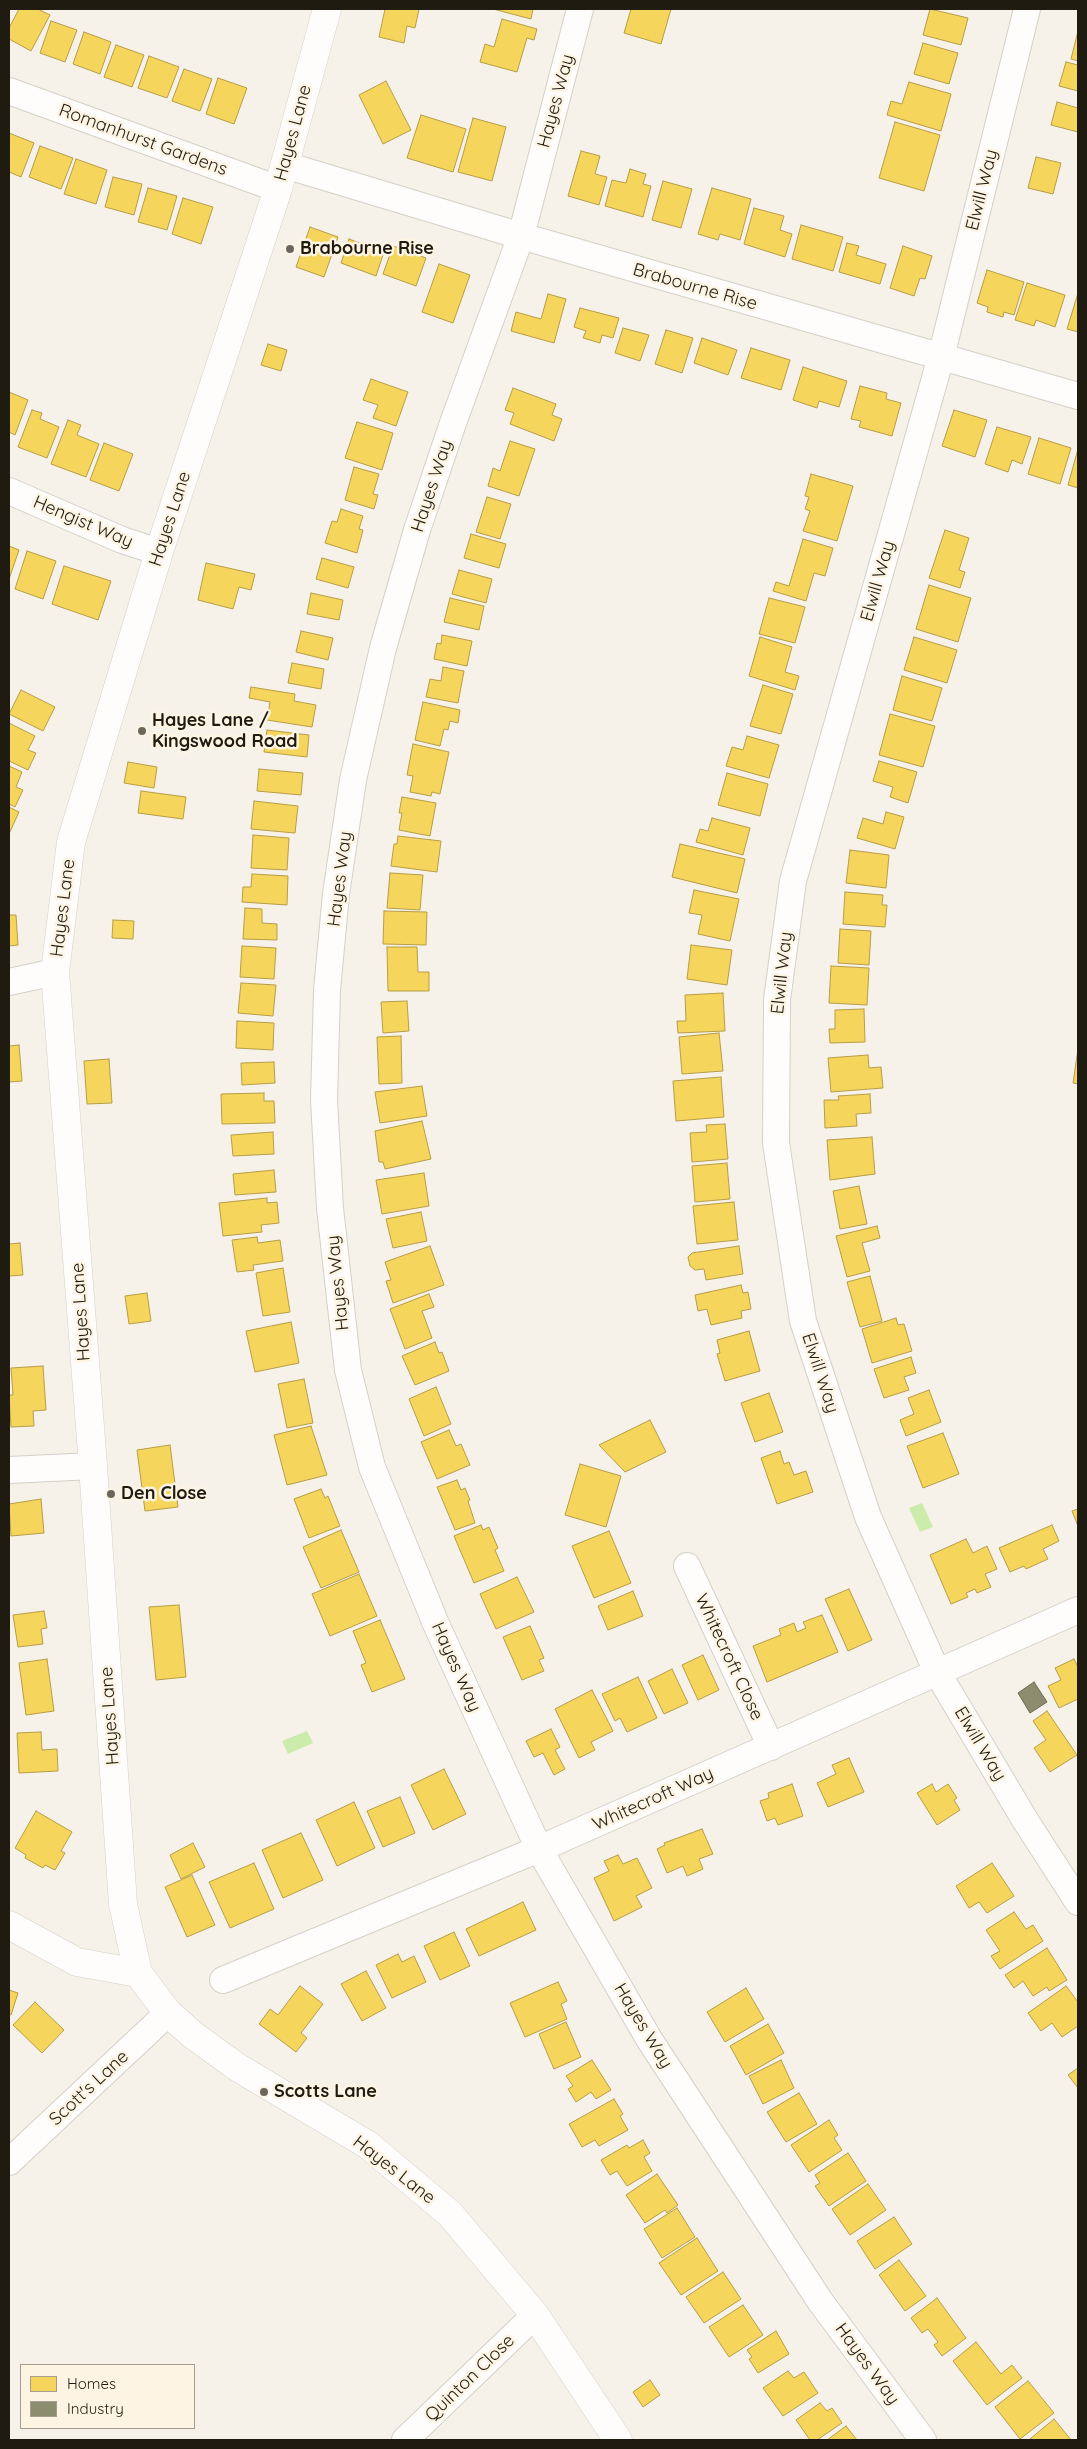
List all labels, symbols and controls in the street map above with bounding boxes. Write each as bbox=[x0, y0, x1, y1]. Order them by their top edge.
street label: Hayes Way bbox=[533, 52, 579, 150]
street label: Hayes Lane bbox=[270, 83, 316, 183]
street label: Romanhurst Gardens bbox=[56, 99, 230, 181]
street label: Elwill Way bbox=[961, 147, 1003, 233]
place label: Brabourne Rise bbox=[300, 238, 434, 260]
marker: Brabourne Rise bbox=[284, 243, 296, 255]
street label: Brabourne Rise bbox=[630, 259, 760, 315]
street label: Hayes Way bbox=[407, 437, 457, 535]
street label: Hayes Lane bbox=[144, 469, 196, 569]
street label: Hengist Way bbox=[30, 491, 136, 553]
street label: Elwill Way bbox=[856, 538, 900, 624]
place label: Hayes Lane / Kingswood Road bbox=[152, 710, 297, 752]
marker: Hayes Lane / Kingswood Road bbox=[136, 725, 148, 737]
street label: Hayes Way bbox=[323, 830, 357, 928]
street label: Hayes Lane bbox=[46, 858, 80, 958]
street label: Elwill Way bbox=[767, 931, 797, 1015]
street label: Hayes Way bbox=[322, 1234, 354, 1332]
street label: Hayes Lane bbox=[67, 1262, 95, 1362]
street label: Elwill Way bbox=[797, 1330, 843, 1416]
place label: Den Close bbox=[121, 1483, 207, 1505]
marker: Den Close bbox=[105, 1488, 117, 1500]
street label: Whitecroft Close bbox=[690, 1590, 768, 1724]
street label: Hayes Way bbox=[427, 1619, 485, 1715]
street label: Hayes Lane bbox=[96, 1666, 124, 1766]
street label: Elwill Way bbox=[949, 1703, 1011, 1785]
street label: Whitecroft Way bbox=[589, 1763, 717, 1835]
street label: Hayes Way bbox=[609, 1979, 677, 2073]
street label: Scott's Lane bbox=[45, 2046, 133, 2130]
place label: Scotts Lane bbox=[274, 2081, 377, 2103]
marker: Scotts Lane bbox=[258, 2086, 270, 2098]
street label: Hayes Lane bbox=[349, 2131, 439, 2209]
street label: Hayes Way bbox=[830, 2319, 904, 2409]
street label: Quinton Close bbox=[421, 2330, 519, 2426]
legend bbox=[20, 2364, 195, 2429]
text: Homes bbox=[67, 2374, 116, 2393]
text: Industry bbox=[67, 2399, 124, 2418]

